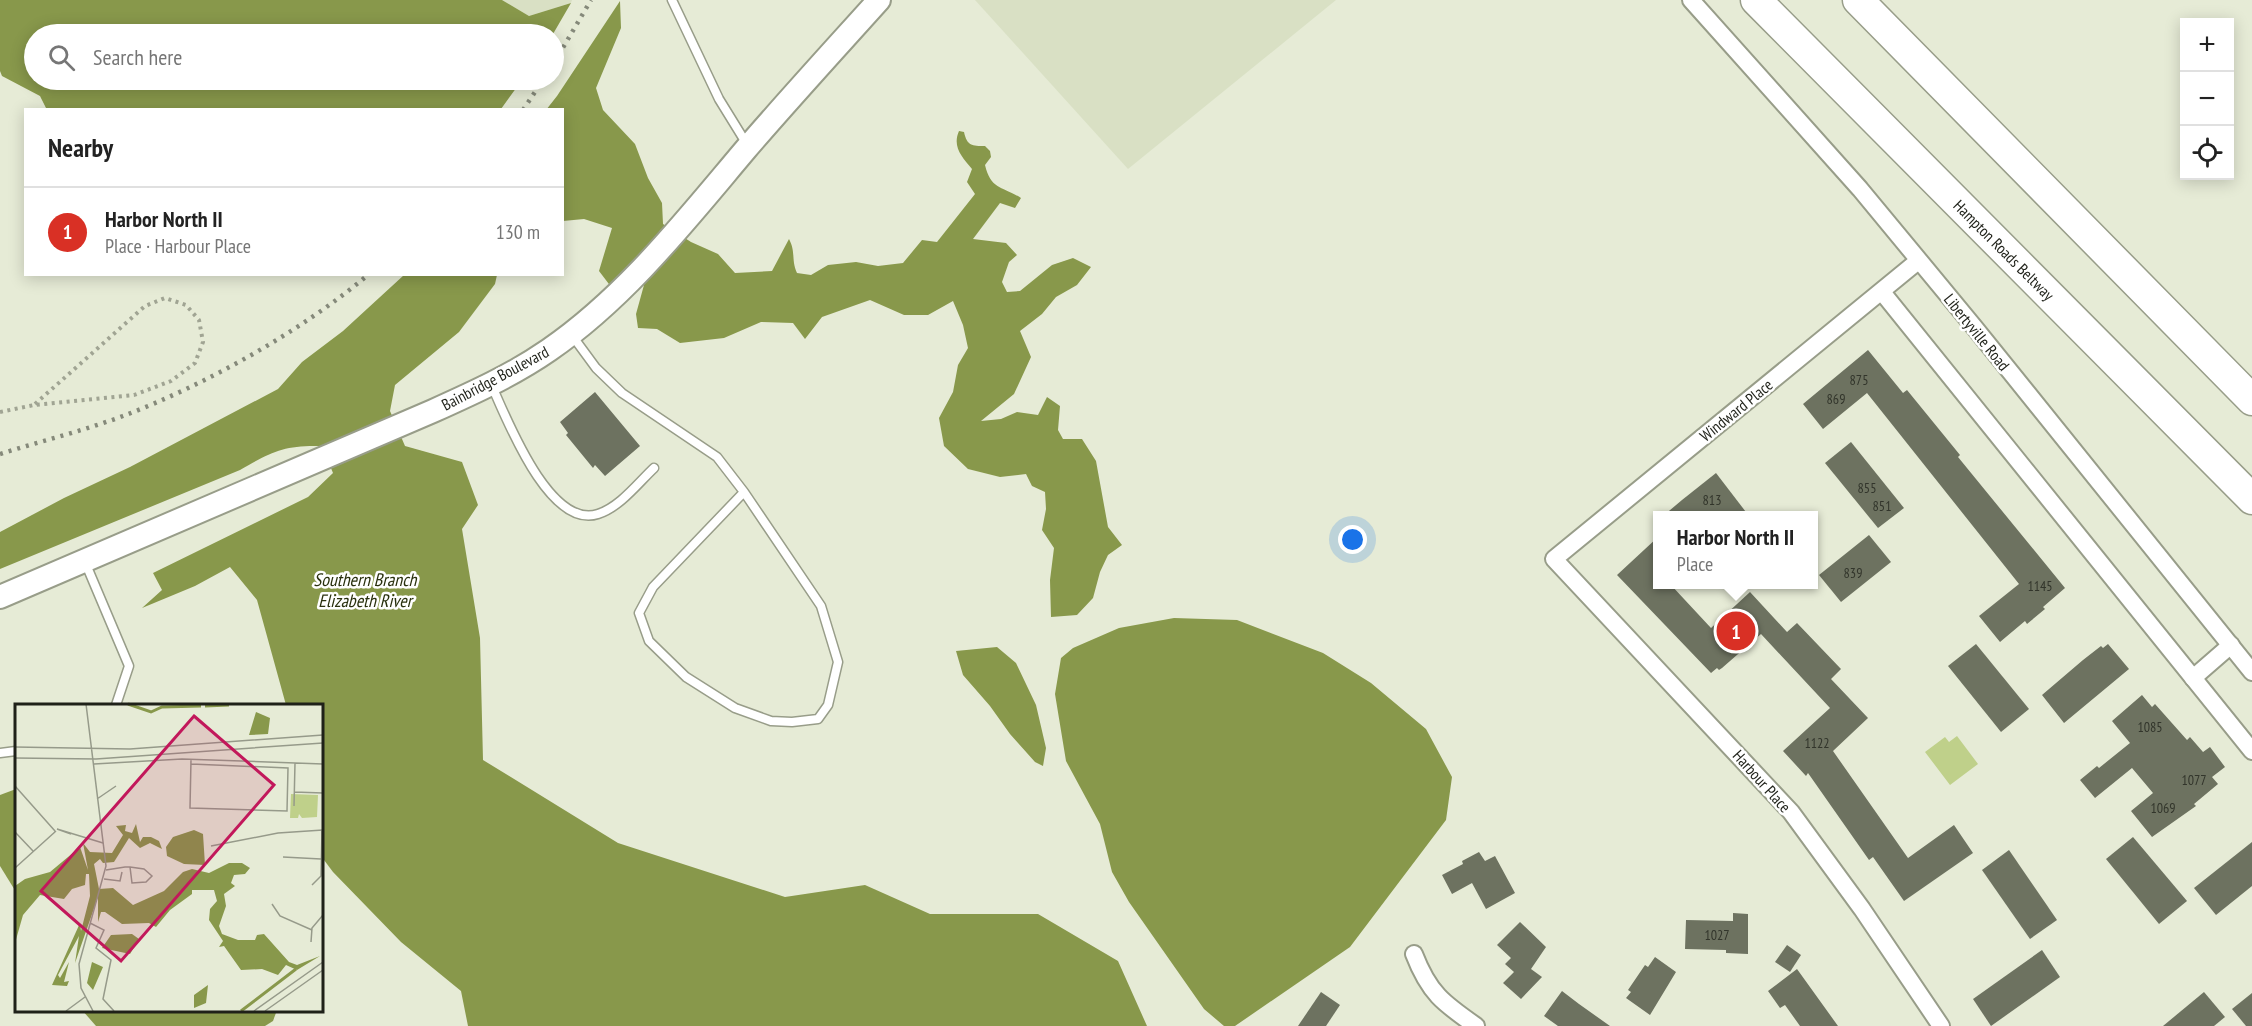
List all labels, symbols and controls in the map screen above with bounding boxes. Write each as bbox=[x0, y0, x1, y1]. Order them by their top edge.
map controls bbox=[2180, 18, 2234, 180]
button: + bbox=[2180, 18, 2234, 72]
search box bbox=[24, 24, 564, 90]
icon: search bbox=[45, 41, 78, 74]
text: Search here bbox=[93, 43, 182, 71]
button: − bbox=[2180, 72, 2234, 126]
button: locate bbox=[2180, 126, 2234, 180]
text: Nearby bbox=[48, 131, 113, 164]
street label: Hampton Roads Beltway bbox=[1949, 195, 2059, 305]
text: Harbor North II bbox=[105, 205, 223, 233]
text: 1 bbox=[63, 219, 72, 245]
text: 130 m bbox=[496, 219, 540, 245]
text: Place · Harbour Place bbox=[105, 233, 251, 259]
street label: Libertyville Road bbox=[1940, 289, 2014, 375]
street label: Bainbridge Boulevard bbox=[438, 341, 552, 415]
house number: 875 bbox=[1850, 371, 1868, 389]
street label: Windward Place bbox=[1695, 375, 1777, 445]
house number: 869 bbox=[1827, 390, 1845, 408]
house number: 855 bbox=[1858, 479, 1876, 497]
house number: 813 bbox=[1703, 491, 1721, 509]
house number: 851 bbox=[1873, 497, 1891, 515]
popup bbox=[1653, 511, 1818, 589]
text: Harbor North II bbox=[1677, 523, 1794, 551]
your location bbox=[1338, 525, 1367, 554]
text: Place bbox=[1677, 551, 1713, 577]
house number: 839 bbox=[1844, 564, 1862, 582]
water label: Southern Branch Elizabeth River bbox=[313, 568, 418, 612]
house number: 1145 bbox=[2027, 577, 2053, 595]
pin: 1 bbox=[1716, 608, 1756, 654]
inset map bbox=[15, 704, 322, 1011]
house number: 1085 bbox=[2137, 718, 2163, 736]
house number: 1122 bbox=[1804, 734, 1830, 752]
street label: Harbour Place bbox=[1729, 746, 1795, 816]
house number: 1077 bbox=[2181, 771, 2207, 789]
house number: 1069 bbox=[2150, 799, 2176, 817]
house number: 1027 bbox=[1704, 926, 1730, 944]

